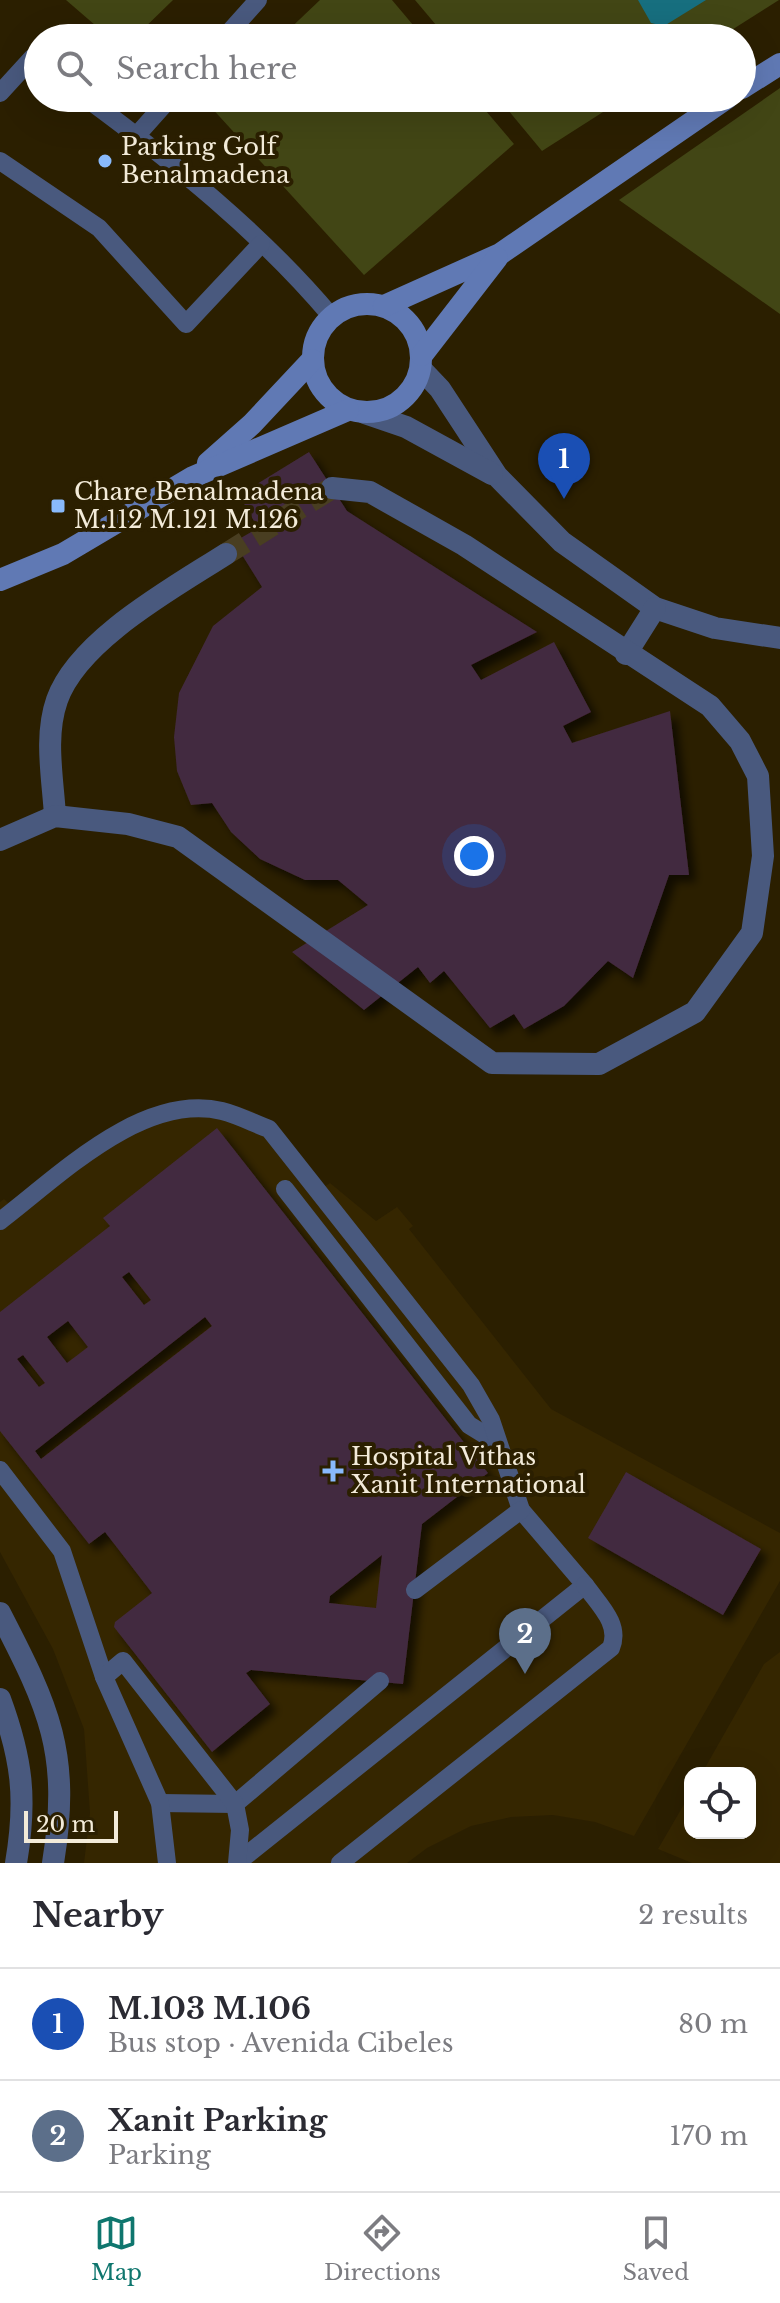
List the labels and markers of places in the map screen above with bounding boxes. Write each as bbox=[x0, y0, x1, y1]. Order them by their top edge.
place label: Parking Golf Benalmadena bbox=[121, 132, 290, 189]
marker: Parking Golf Benalmadena bbox=[96, 152, 114, 170]
pin: 1 bbox=[538, 433, 590, 499]
place label: Chare Benalmadena M.112 M.121 M.126 bbox=[74, 477, 324, 534]
marker: Chare Benalmadena M.112 M.121 M.126 bbox=[49, 497, 67, 515]
place label: Hospital Vithas Xanit International bbox=[351, 1442, 586, 1499]
marker: Hospital Vithas Xanit International bbox=[322, 1460, 344, 1482]
pin: 2 bbox=[499, 1608, 551, 1674]

